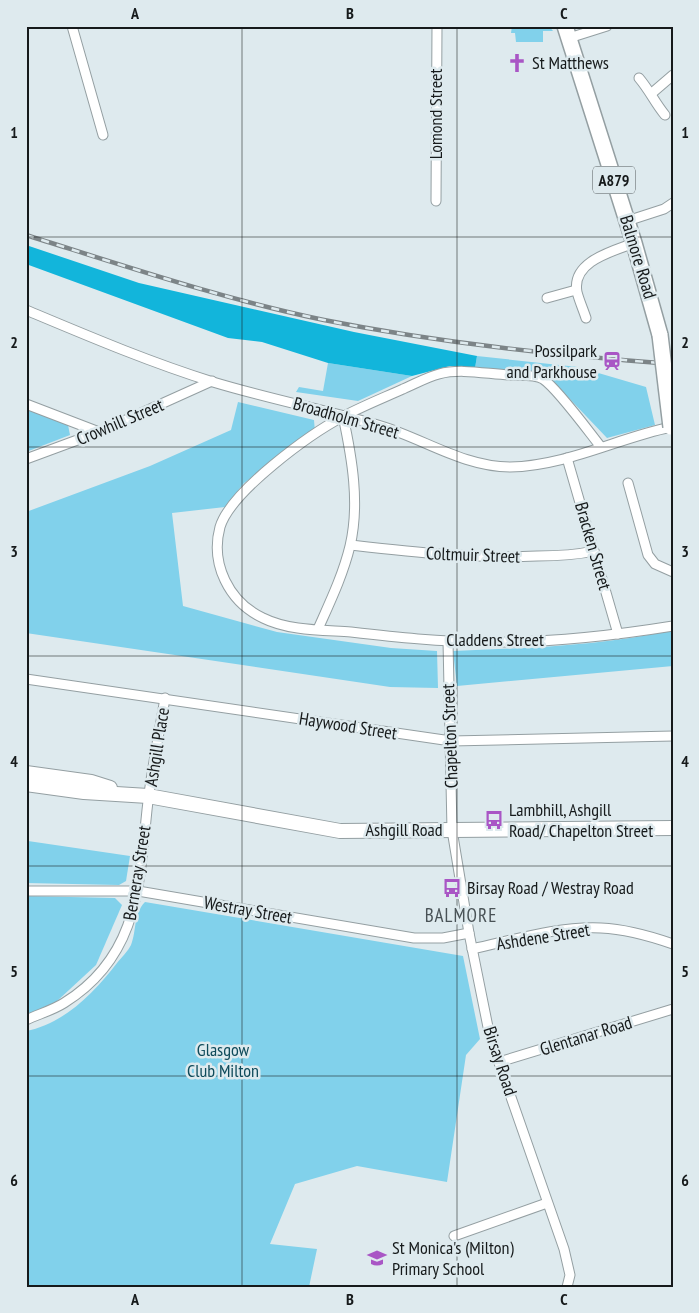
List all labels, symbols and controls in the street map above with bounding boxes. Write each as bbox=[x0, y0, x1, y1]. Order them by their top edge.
text: A bbox=[130, 3, 140, 23]
text: B bbox=[346, 3, 354, 23]
text: C bbox=[560, 3, 568, 23]
place label: St Matthews bbox=[532, 51, 609, 74]
church icon: St Matthews bbox=[506, 52, 528, 74]
street label: Lomond Street bbox=[424, 69, 447, 159]
text: 1 bbox=[10, 122, 18, 142]
text: 1 bbox=[681, 122, 689, 142]
road number: A879 bbox=[593, 166, 635, 194]
street label: Balmore Road bbox=[615, 212, 662, 301]
text: 2 bbox=[10, 332, 18, 352]
text: 2 bbox=[681, 332, 689, 352]
place label: Possilpark and Parkhouse bbox=[507, 339, 597, 383]
station icon: Possilpark and Parkhouse bbox=[601, 350, 623, 372]
street label: Broadholm Street bbox=[291, 391, 402, 444]
street label: Crowhill Street bbox=[73, 393, 167, 450]
street label: Bracken Street bbox=[570, 499, 617, 592]
text: 3 bbox=[10, 541, 18, 561]
street label: Coltmuir Street bbox=[426, 541, 520, 568]
text: 3 bbox=[681, 541, 689, 561]
street label: Claddens Street bbox=[446, 628, 544, 651]
street label: Chapelton Street bbox=[436, 683, 463, 789]
street label: Ashgill Place bbox=[139, 706, 174, 788]
street label: Haywood Street bbox=[298, 706, 399, 745]
text: 4 bbox=[10, 751, 18, 771]
text: 4 bbox=[681, 751, 689, 771]
place label: Lambhill, Ashgill Road/ Chapelton Street bbox=[509, 798, 653, 842]
bus stop icon: Lambhill, Ashgill Road/ Chapelton Street bbox=[483, 809, 505, 831]
street label: Ashgill Road bbox=[365, 818, 443, 841]
street label: Berneray Street bbox=[118, 824, 155, 922]
place label: Birsay Road / Westray Road bbox=[467, 876, 634, 899]
bus stop icon: Birsay Road / Westray Road bbox=[441, 877, 463, 899]
street label: Westray Street bbox=[202, 890, 294, 929]
district label: BALMORE bbox=[425, 903, 497, 927]
street label: Ashdene Street bbox=[495, 918, 591, 955]
text: 5 bbox=[10, 961, 18, 981]
text: 5 bbox=[681, 961, 689, 981]
street label: Glentanar Road bbox=[537, 1011, 635, 1060]
street label: Birsay Road bbox=[479, 1023, 522, 1098]
park label: Glasgow Club Milton bbox=[187, 1038, 259, 1082]
text: 6 bbox=[10, 1170, 18, 1190]
text: 6 bbox=[681, 1170, 689, 1190]
place label: St Monica's (Milton) Primary School bbox=[392, 1236, 514, 1280]
school or university icon: St Monica's (Milton) Primary School bbox=[366, 1247, 388, 1269]
text: A bbox=[130, 1289, 140, 1309]
text: B bbox=[346, 1289, 354, 1309]
text: C bbox=[560, 1289, 568, 1309]

